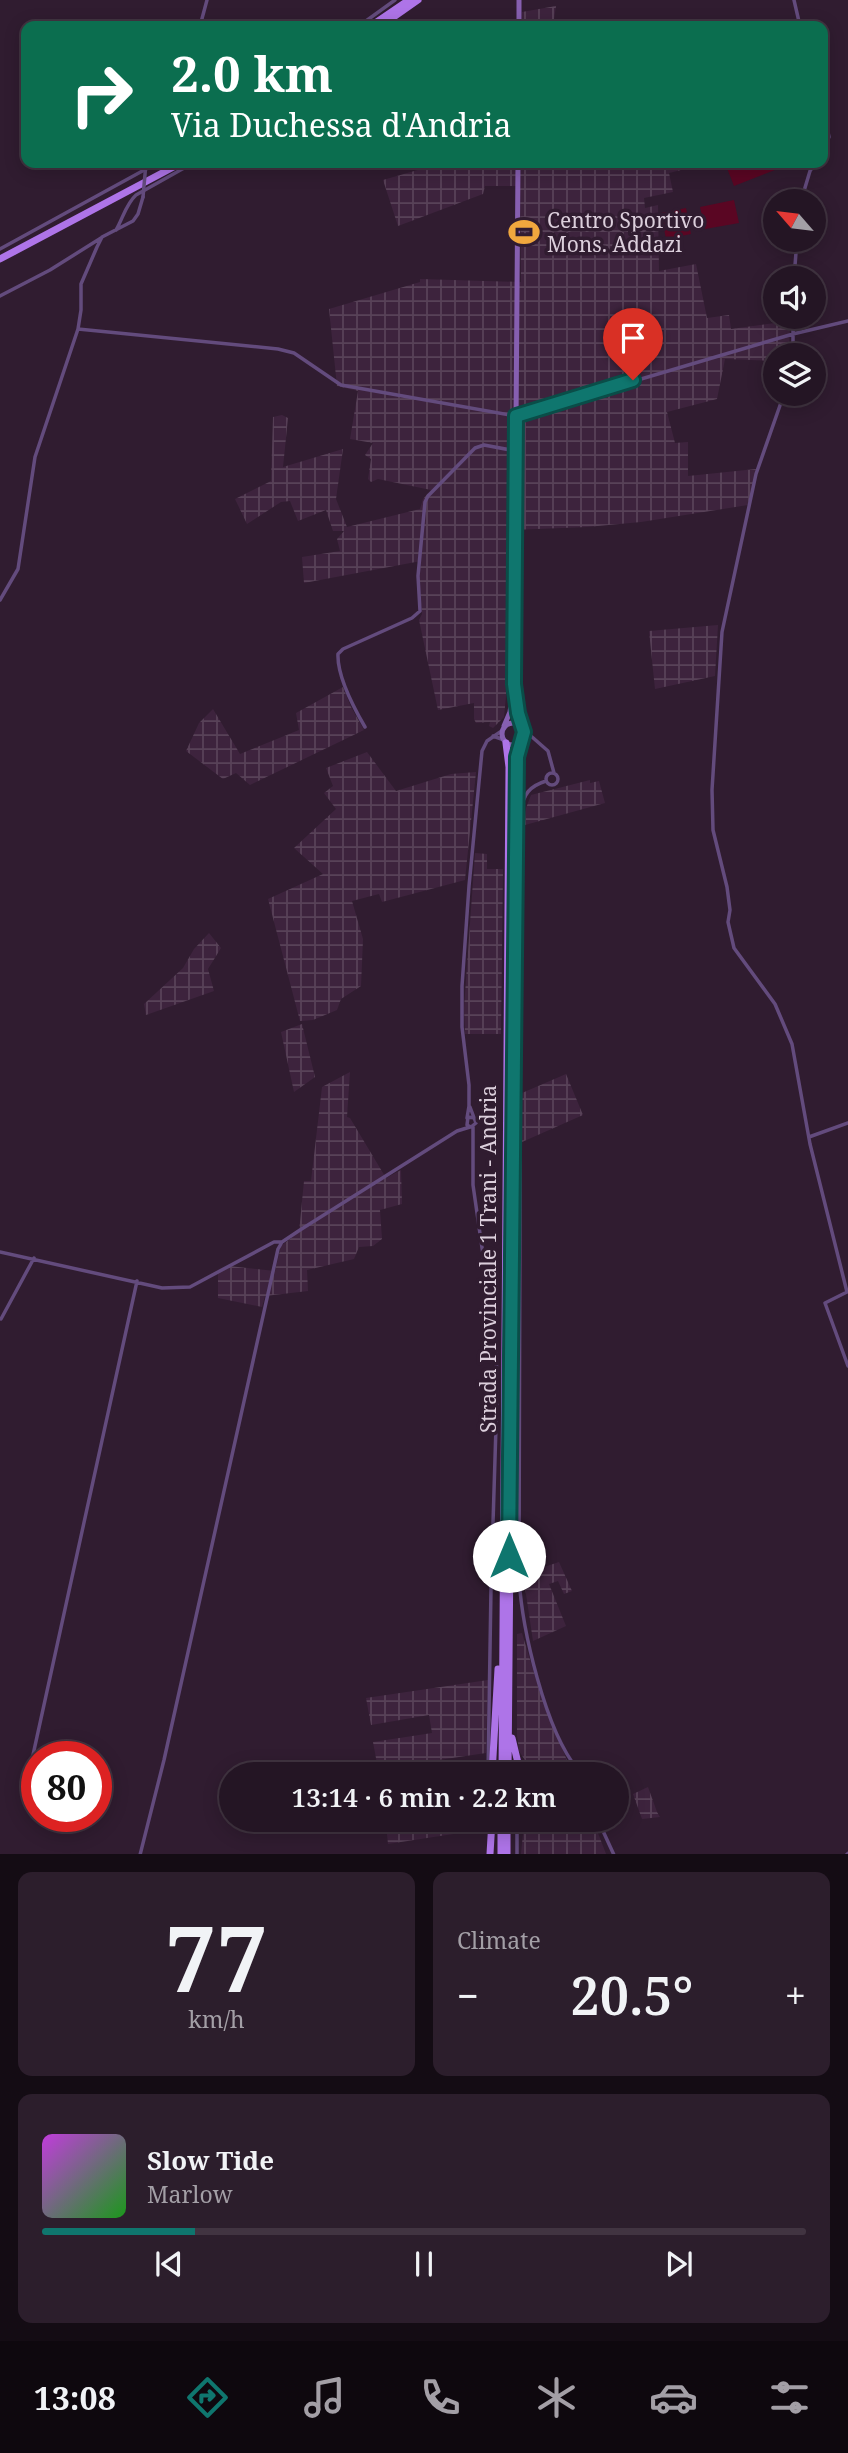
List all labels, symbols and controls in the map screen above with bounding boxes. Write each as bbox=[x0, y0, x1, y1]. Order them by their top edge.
text: 2.0 km bbox=[171, 40, 333, 106]
icon: right bbox=[56, 49, 147, 140]
text: Via Duchessa d'Andria bbox=[171, 103, 511, 146]
north arrow bbox=[763, 189, 826, 252]
map controls bbox=[763, 189, 826, 406]
place label: Centro Sportivo Mons. Addazi bbox=[547, 206, 704, 258]
sports icon: Centro Sportivo Mons. Addazi bbox=[507, 215, 541, 249]
button: sound bbox=[763, 266, 826, 329]
pin bbox=[603, 308, 663, 380]
icon: arrive bbox=[614, 319, 652, 357]
button: layers bbox=[763, 343, 826, 406]
street label: Strada Provinciale 1 Trani - Andria bbox=[474, 1085, 502, 1433]
position arrow bbox=[472, 1519, 546, 1593]
speed limit sign: 80 bbox=[21, 1741, 112, 1832]
text: 13:14 · 6 min · 2.2 km bbox=[292, 1779, 556, 1815]
text: 77 bbox=[165, 1895, 268, 2019]
text: Climate bbox=[457, 1924, 541, 1956]
text: 20.5° bbox=[570, 1959, 693, 2030]
text: − bbox=[457, 1969, 479, 2021]
text: + bbox=[785, 1969, 806, 2021]
text: km/h bbox=[188, 2003, 245, 2035]
text: Slow Tide bbox=[147, 2142, 274, 2178]
text: Marlow bbox=[147, 2178, 233, 2210]
icon: previous bbox=[150, 2245, 188, 2283]
icon: pause bbox=[405, 2245, 443, 2283]
icon: next bbox=[660, 2245, 698, 2283]
icon: directions bbox=[183, 2373, 232, 2422]
icon: music bbox=[300, 2373, 349, 2422]
icon: phone bbox=[416, 2373, 465, 2422]
icon: climate bbox=[532, 2373, 581, 2422]
icon: car bbox=[649, 2373, 698, 2422]
icon: filters bbox=[765, 2373, 814, 2422]
text: 13:08 bbox=[34, 2376, 116, 2419]

